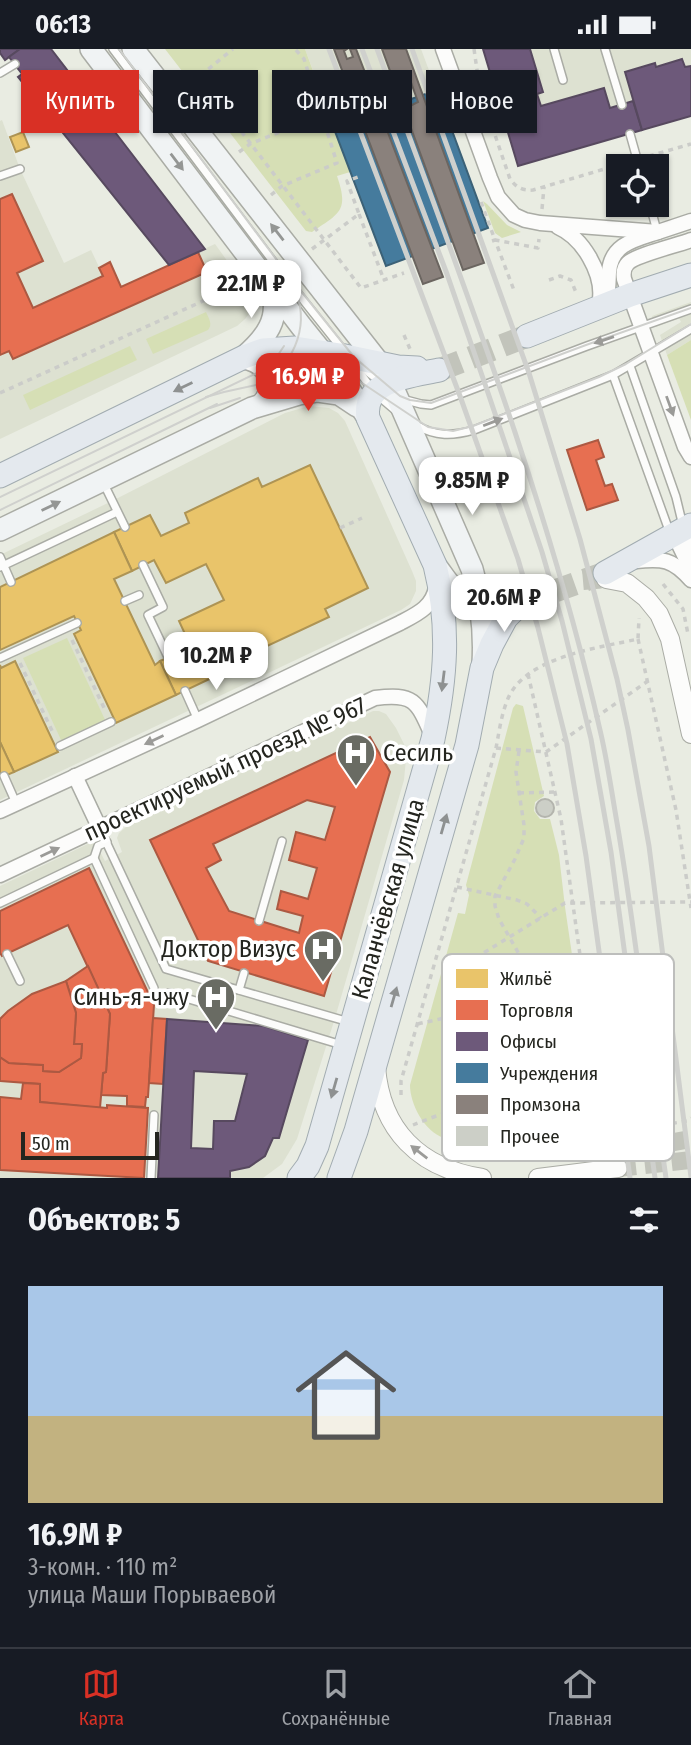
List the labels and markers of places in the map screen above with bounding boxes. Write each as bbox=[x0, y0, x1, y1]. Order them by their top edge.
pin: 22.1M ₽ bbox=[186, 261, 316, 320]
pin: 16.9M ₽ bbox=[243, 353, 373, 413]
pin: 9.85M ₽ bbox=[407, 457, 537, 517]
pin: 20.6M ₽ bbox=[439, 575, 569, 634]
pin: 10.2M ₽ bbox=[151, 633, 281, 692]
hospital icon: Сесиль bbox=[335, 732, 377, 787]
place label: Сесиль bbox=[383, 739, 453, 767]
hospital icon: Доктор Визус bbox=[302, 928, 344, 983]
place label: Доктор Визус bbox=[160, 935, 296, 963]
hospital icon: Синь-я-чжу bbox=[195, 976, 237, 1031]
place label: Синь-я-чжу bbox=[73, 983, 189, 1011]

